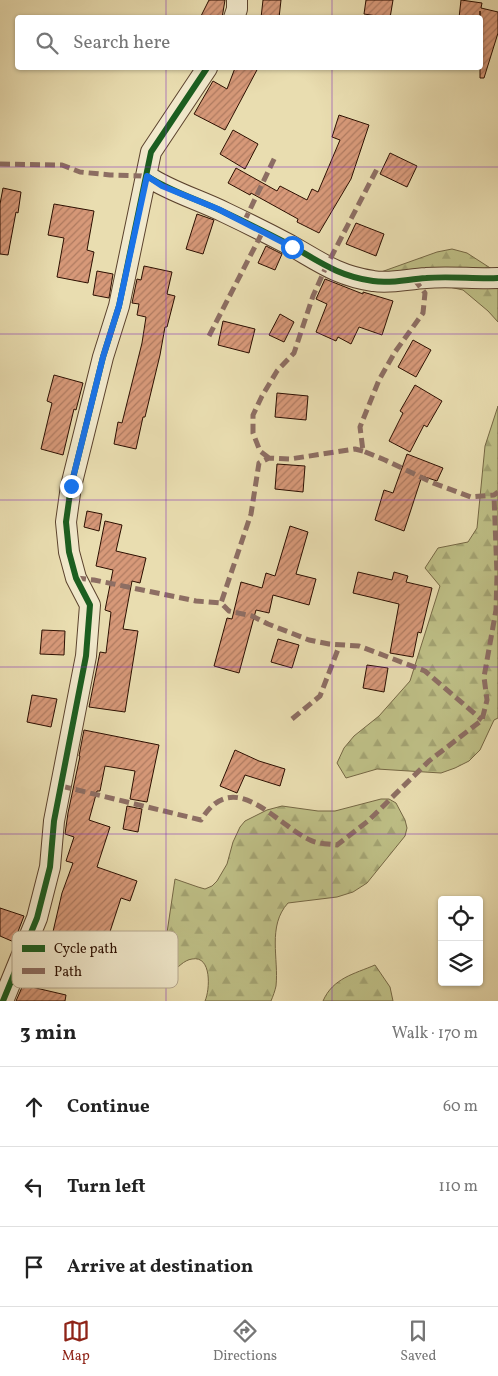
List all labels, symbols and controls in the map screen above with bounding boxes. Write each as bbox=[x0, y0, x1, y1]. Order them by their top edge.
search box bbox=[15, 15, 483, 70]
icon: search bbox=[33, 29, 61, 57]
text: Search here bbox=[73, 30, 170, 56]
route start bbox=[281, 236, 304, 259]
route end bbox=[60, 475, 83, 498]
map controls bbox=[438, 896, 483, 986]
button: locate bbox=[438, 896, 483, 941]
legend bbox=[12, 931, 178, 988]
text: Cycle path bbox=[54, 940, 118, 959]
button: layers bbox=[438, 941, 483, 986]
text: Path bbox=[54, 963, 82, 982]
text: 3 min bbox=[20, 1019, 76, 1048]
text: Walk · 170 m bbox=[392, 1023, 478, 1045]
icon: ahead bbox=[20, 1093, 48, 1121]
text: Continue bbox=[67, 1094, 150, 1120]
text: 60 m bbox=[443, 1096, 478, 1118]
icon: left bbox=[20, 1173, 48, 1201]
text: Turn left bbox=[67, 1174, 146, 1200]
text: 110 m bbox=[439, 1176, 478, 1198]
icon: arrive bbox=[20, 1253, 48, 1281]
text: Arrive at destination bbox=[67, 1254, 253, 1280]
tab: Map bbox=[62, 1317, 90, 1366]
tab: Directions bbox=[213, 1317, 277, 1366]
tab: Saved bbox=[400, 1317, 436, 1366]

